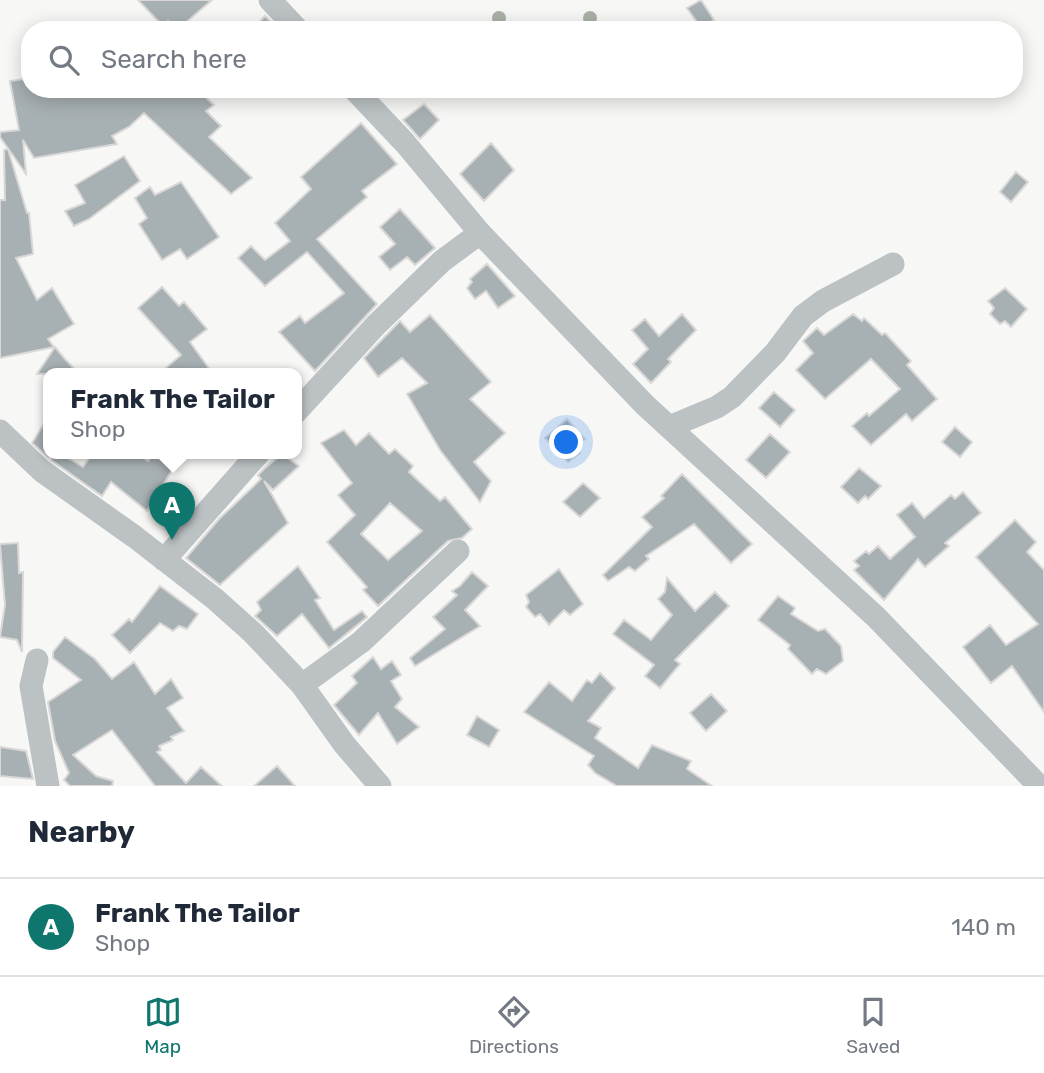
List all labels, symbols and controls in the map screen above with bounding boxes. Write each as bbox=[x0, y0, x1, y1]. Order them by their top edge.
search box bbox=[21, 21, 1023, 98]
icon: search bbox=[45, 41, 83, 79]
text: Search here bbox=[101, 44, 247, 75]
popup bbox=[43, 368, 302, 459]
text: Frank The Tailor bbox=[70, 384, 275, 415]
text: Shop bbox=[70, 415, 125, 443]
your location bbox=[549, 425, 583, 459]
pin: A bbox=[149, 482, 195, 540]
text: Nearby bbox=[28, 814, 135, 850]
text: Frank The Tailor bbox=[95, 898, 300, 929]
text: A bbox=[43, 913, 59, 941]
text: 140 m bbox=[951, 913, 1016, 941]
text: Shop bbox=[95, 929, 150, 957]
tab: Map bbox=[144, 993, 182, 1058]
tab: Directions bbox=[469, 993, 559, 1058]
tab: Saved bbox=[846, 993, 900, 1058]

